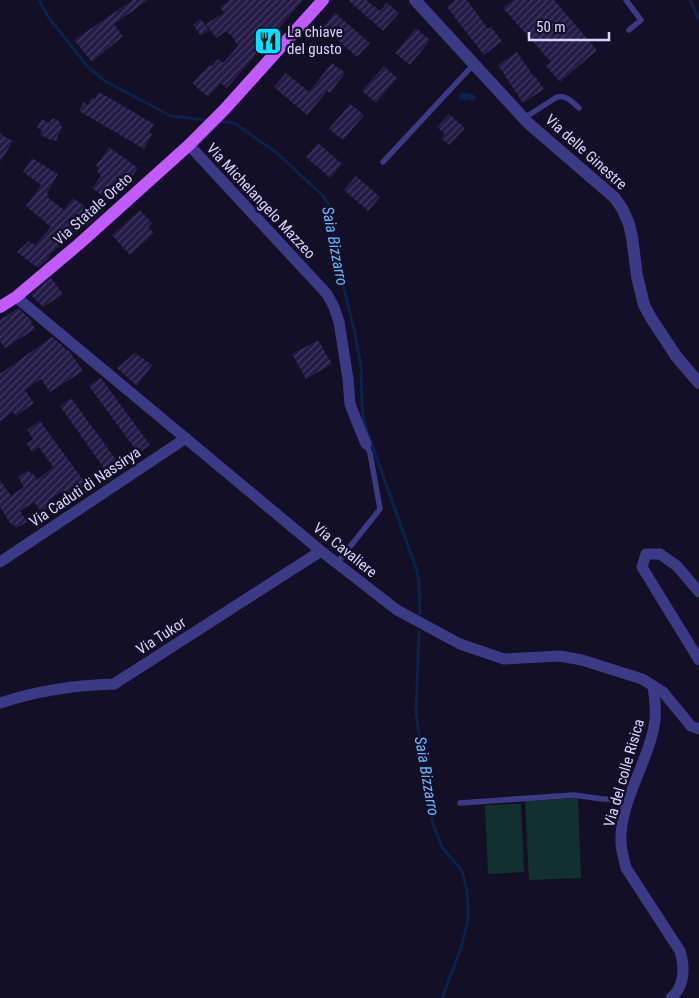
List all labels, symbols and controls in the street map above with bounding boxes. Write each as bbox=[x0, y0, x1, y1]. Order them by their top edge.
scale bar bbox=[529, 10, 609, 42]
text: 50 m bbox=[536, 18, 566, 36]
place label: La chiave del gusto bbox=[287, 23, 343, 58]
restaurant icon: La chiave del gusto bbox=[253, 26, 283, 56]
street label: Via delle Ginestre bbox=[541, 111, 631, 193]
street label: Via Michelangelo Mazzeo bbox=[203, 140, 319, 262]
street label: Via Statale Oreto bbox=[50, 169, 136, 249]
water label: Saia Bizzarro bbox=[318, 205, 352, 287]
street label: Via Caduti di Nassirya bbox=[26, 443, 144, 531]
street label: Via Cavaliere bbox=[309, 519, 381, 581]
street label: Via Tukor bbox=[133, 613, 189, 659]
street label: Via del colle Risica bbox=[600, 717, 648, 829]
water label: Saia Bizzarro bbox=[411, 735, 443, 817]

